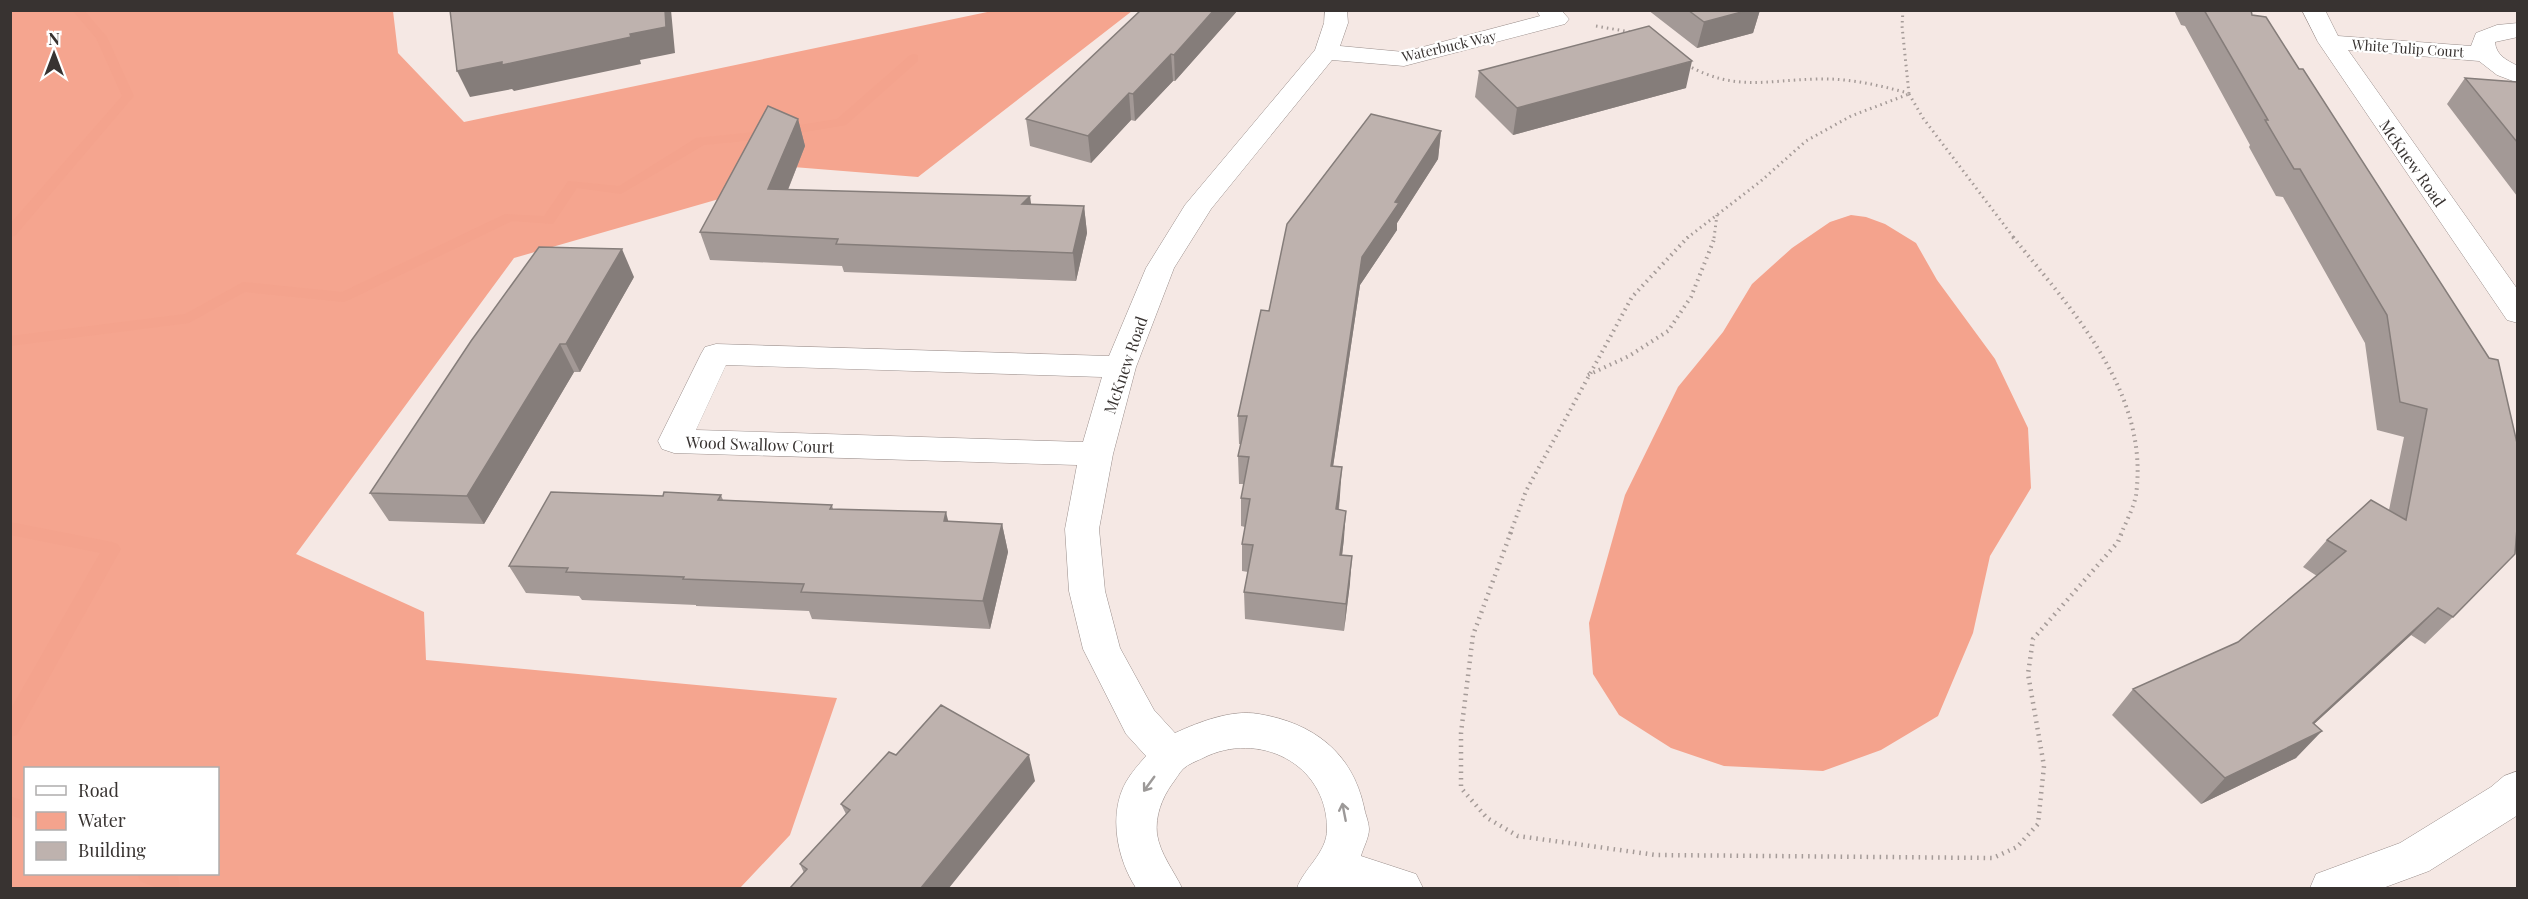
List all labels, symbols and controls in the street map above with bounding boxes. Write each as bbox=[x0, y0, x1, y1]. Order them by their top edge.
north arrow bbox=[24, 24, 84, 84]
street label: Waterbuck Way bbox=[1399, 26, 1498, 66]
text: N bbox=[48, 28, 60, 49]
street label: White Tulip Court bbox=[2350, 35, 2466, 61]
street label: McKnew Road bbox=[2375, 115, 2451, 211]
street label: McKnew Road bbox=[1099, 313, 1151, 417]
street label: Wood Swallow Court bbox=[684, 431, 835, 457]
legend bbox=[24, 767, 219, 875]
one-way arrow bbox=[1143, 776, 1155, 792]
text: Road bbox=[78, 778, 119, 802]
one-way arrow bbox=[1338, 803, 1349, 822]
text: Water bbox=[77, 808, 126, 832]
text: Building bbox=[78, 838, 146, 862]

